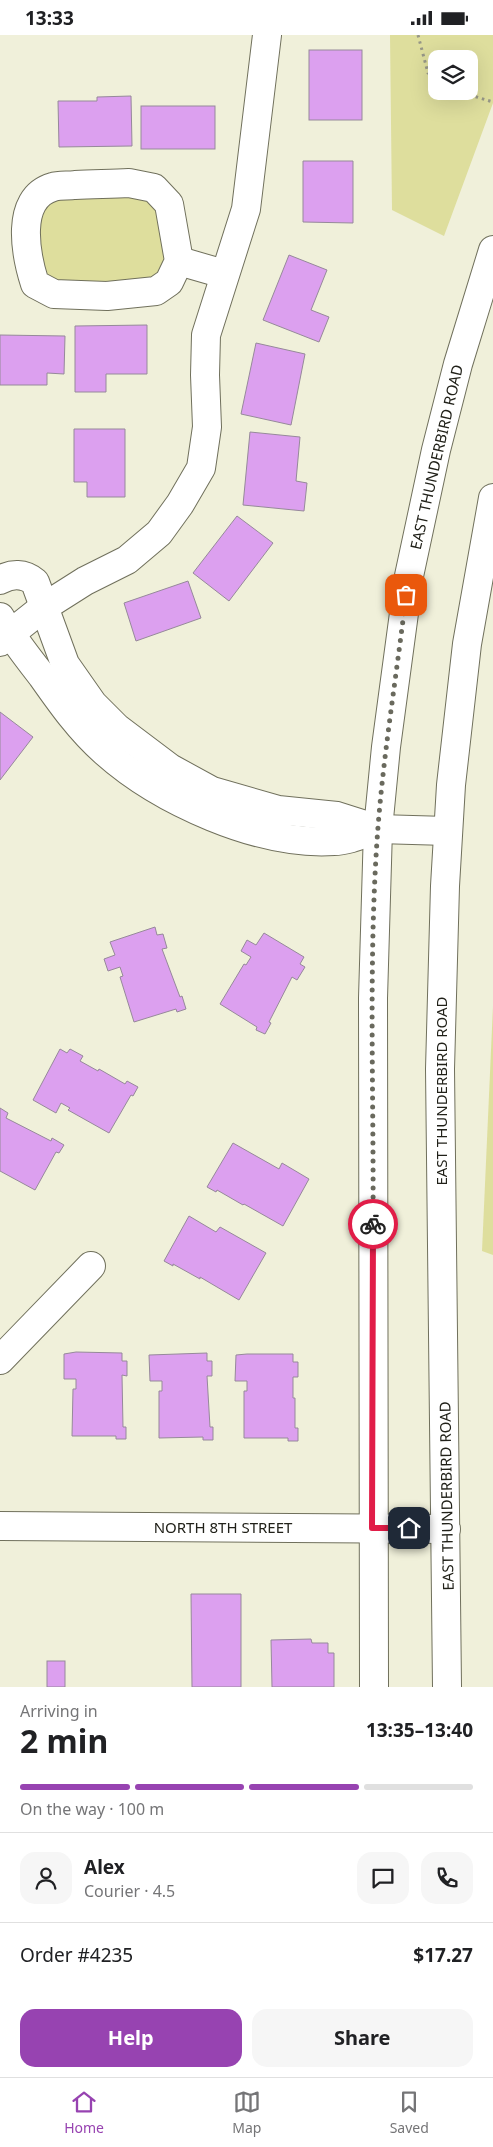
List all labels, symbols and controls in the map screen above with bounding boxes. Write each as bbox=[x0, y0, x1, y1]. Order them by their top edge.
text: 13:33 bbox=[25, 5, 74, 31]
map controls bbox=[428, 50, 478, 100]
button: layers bbox=[428, 50, 478, 100]
street label: EAST THUNDERBIRD ROAD bbox=[405, 363, 467, 551]
pin bbox=[385, 574, 427, 616]
icon: bag bbox=[392, 581, 420, 609]
street label: EAST THUNDERBIRD ROAD bbox=[431, 996, 451, 1186]
courier bbox=[348, 1199, 398, 1249]
icon: bike bbox=[359, 1210, 387, 1238]
street label: EAST THUNDERBIRD ROAD bbox=[434, 1401, 458, 1591]
pin bbox=[388, 1507, 430, 1549]
icon: home bbox=[395, 1514, 423, 1542]
street label: NORTH 8TH STREET bbox=[154, 1517, 293, 1537]
text: Arriving in bbox=[20, 1700, 98, 1722]
text: 13:35–13:40 bbox=[366, 1717, 473, 1743]
text: 2 min bbox=[20, 1719, 108, 1762]
text: On the way · 100 m bbox=[20, 1798, 164, 1820]
button: person bbox=[20, 1852, 72, 1904]
button: chat bbox=[357, 1852, 409, 1904]
button: phone bbox=[421, 1852, 473, 1904]
text: Alex bbox=[84, 1854, 125, 1880]
text: Courier · 4.5 bbox=[84, 1880, 175, 1902]
text: Order #4235 bbox=[20, 1942, 133, 1968]
text: $17.27 bbox=[413, 1942, 473, 1968]
button: Help bbox=[20, 2009, 242, 2067]
button: Share bbox=[252, 2009, 473, 2067]
tab: Home bbox=[64, 2088, 104, 2137]
tab: Map bbox=[232, 2088, 261, 2137]
tab: Saved bbox=[390, 2088, 429, 2137]

